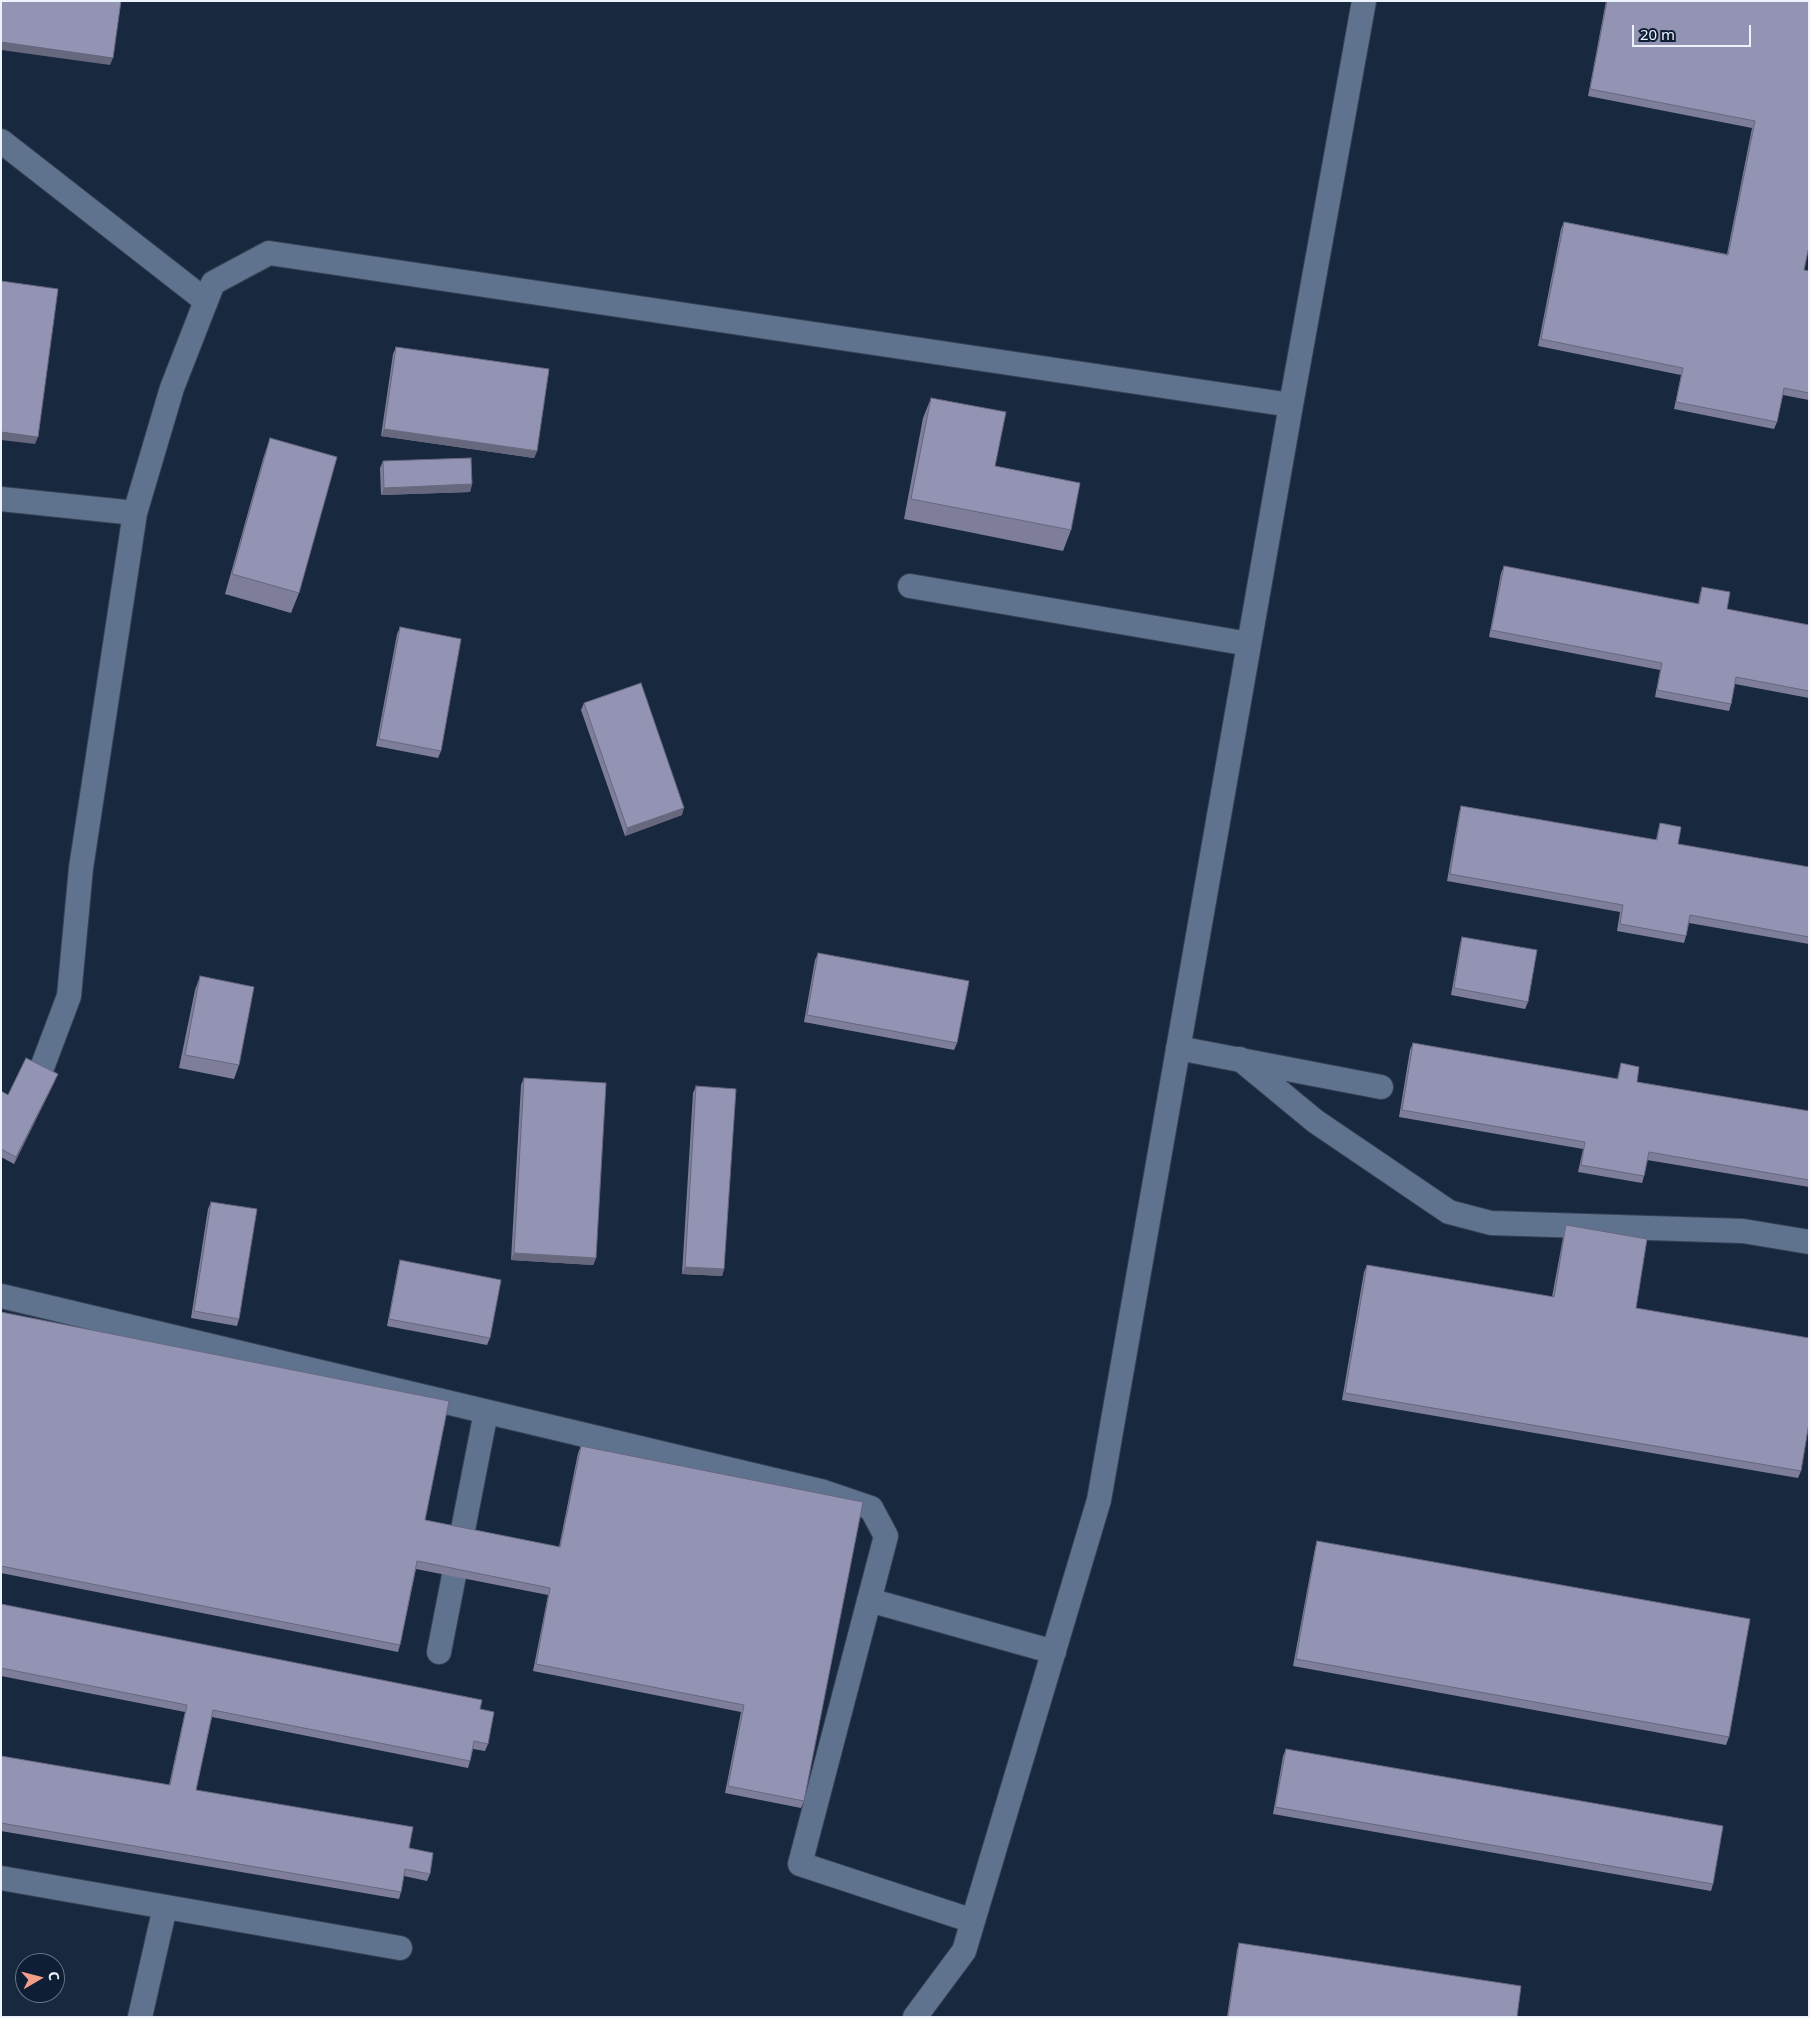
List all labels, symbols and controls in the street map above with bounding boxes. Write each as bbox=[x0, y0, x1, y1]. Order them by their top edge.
scale bar bbox=[1635, 15, 1754, 47]
text: 20 m bbox=[1640, 24, 1675, 44]
north arrow bbox=[15, 1953, 65, 2003]
text: С bbox=[44, 1970, 64, 1982]

